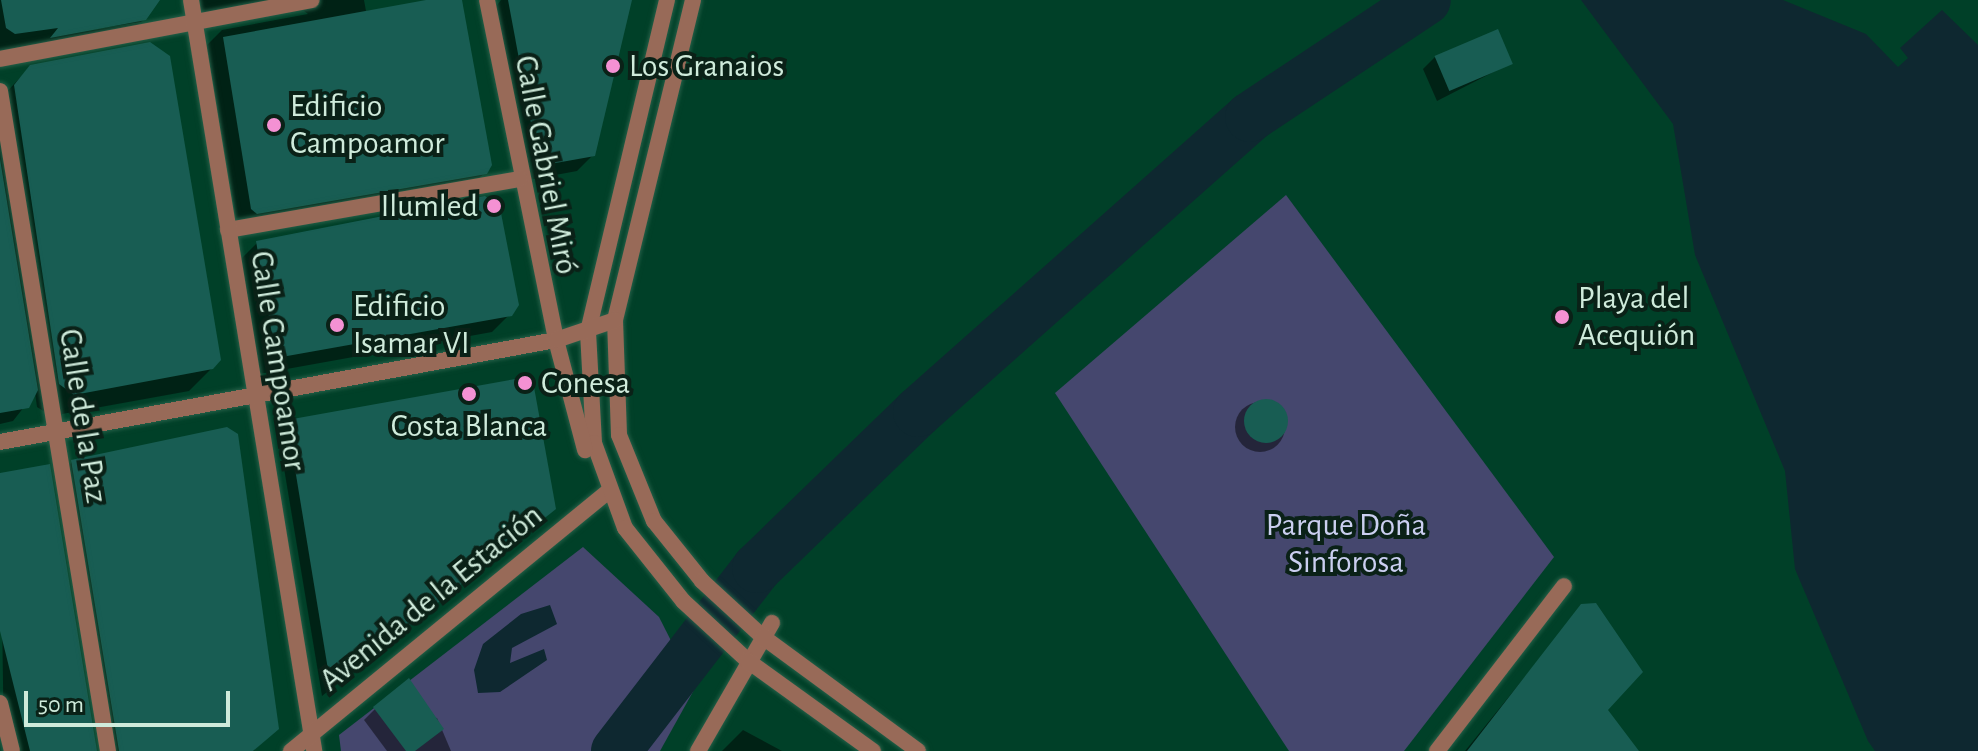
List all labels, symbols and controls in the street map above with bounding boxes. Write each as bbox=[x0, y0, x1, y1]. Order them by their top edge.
place label: Los Granaios bbox=[629, 47, 784, 85]
street label: Calle Gabriel Miró bbox=[506, 52, 586, 278]
marker: Los Granaios bbox=[604, 57, 622, 75]
place label: Edificio Campoamor bbox=[290, 88, 444, 163]
marker: Edificio Campoamor bbox=[265, 116, 283, 134]
place label: Ilumled bbox=[381, 187, 478, 225]
marker: Ilumled bbox=[485, 197, 503, 215]
street label: Calle Campoamor bbox=[242, 248, 314, 474]
place label: Playa del Acequión bbox=[1578, 280, 1695, 355]
place label: Edificio Isamar VI bbox=[353, 288, 470, 363]
marker: Playa del Acequión bbox=[1553, 308, 1571, 326]
marker: Edificio Isamar VI bbox=[328, 316, 346, 334]
street label: Calle de la Paz bbox=[50, 326, 116, 506]
place label: Conesa bbox=[541, 364, 630, 402]
marker: Conesa bbox=[516, 374, 534, 392]
marker: Costa Blanca bbox=[460, 385, 478, 403]
place label: Costa Blanca bbox=[391, 407, 547, 445]
street label: Avenida de la Estación bbox=[312, 496, 550, 700]
park label: Parque Doña Sinforosa bbox=[1266, 507, 1426, 582]
scale bar bbox=[28, 675, 234, 725]
text: 50 m bbox=[38, 693, 84, 717]

